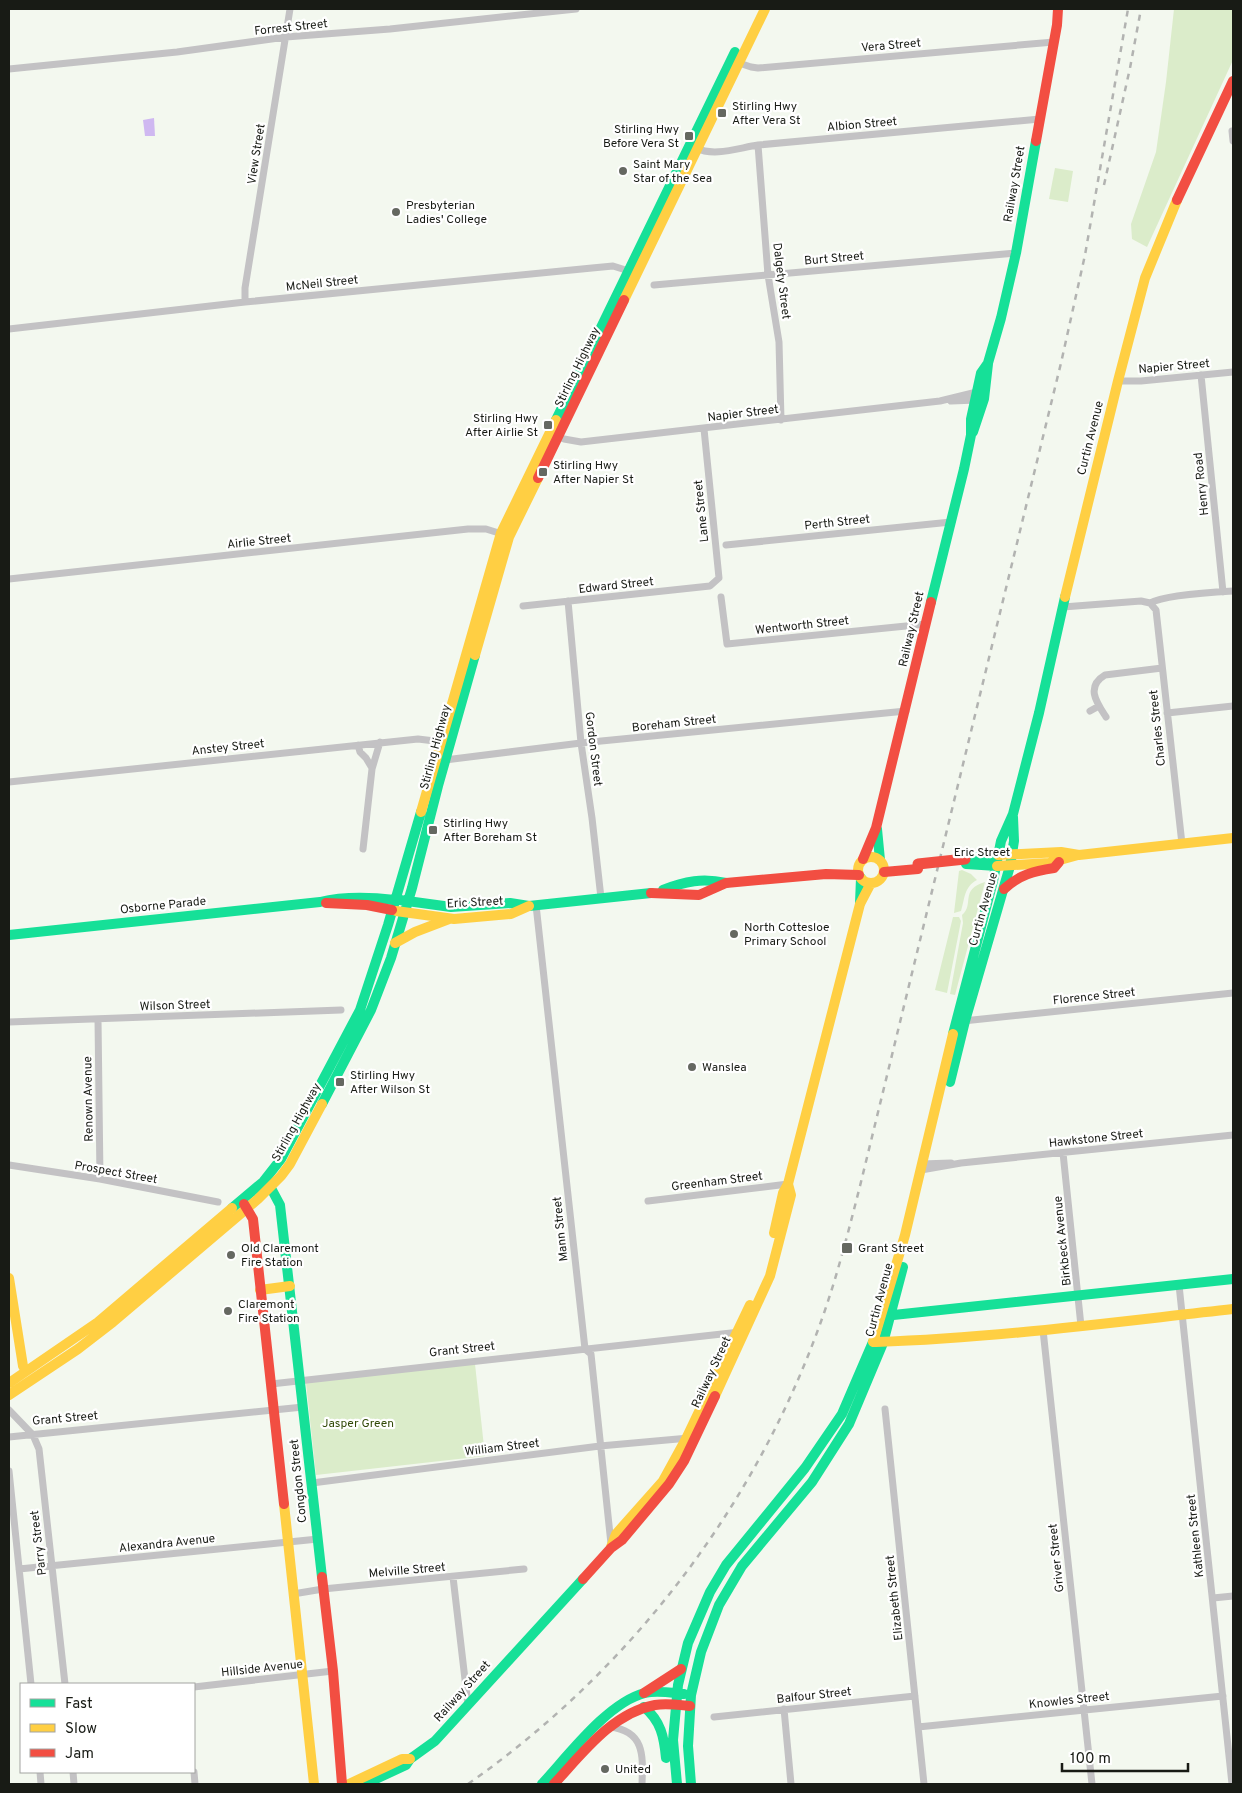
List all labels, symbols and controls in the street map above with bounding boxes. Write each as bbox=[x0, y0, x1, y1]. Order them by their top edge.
street label: Forrest Street bbox=[254, 16, 329, 40]
street label: Vera Street bbox=[861, 35, 922, 57]
place label: Stirling Hwy After Vera St bbox=[732, 99, 801, 129]
marker: Stirling Hwy After Vera St bbox=[716, 107, 728, 119]
street label: Albion Street bbox=[826, 114, 898, 136]
street label: View Street bbox=[244, 122, 270, 186]
place label: Stirling Hwy Before Vera St bbox=[603, 122, 679, 152]
marker: Stirling Hwy Before Vera St bbox=[683, 130, 695, 142]
street label: Railway Street bbox=[1000, 145, 1030, 224]
place label: Saint Mary Star of the Sea bbox=[633, 157, 712, 187]
marker: Saint Mary Star of the Sea bbox=[617, 165, 629, 177]
place label: Presbyterian Ladies' College bbox=[406, 198, 487, 228]
marker: Presbyterian Ladies' College bbox=[390, 206, 402, 218]
street label: Dalgety Street bbox=[768, 242, 794, 320]
street label: Burt Street bbox=[804, 248, 865, 270]
street label: McNeil Street bbox=[285, 272, 359, 296]
street label: Stirling Highway bbox=[551, 325, 604, 410]
street label: Napier Street bbox=[1138, 356, 1210, 378]
street label: Curtin Avenue bbox=[1074, 399, 1108, 477]
street label: Napier Street bbox=[707, 402, 780, 426]
place label: Stirling Hwy After Airlie St bbox=[465, 411, 538, 441]
marker: Stirling Hwy After Airlie St bbox=[542, 419, 554, 431]
street label: Henry Road bbox=[1191, 451, 1213, 516]
place label: Stirling Hwy After Napier St bbox=[553, 458, 634, 488]
marker: Stirling Hwy After Napier St bbox=[537, 466, 549, 478]
street label: Lane Street bbox=[691, 479, 713, 543]
street label: Perth Street bbox=[803, 512, 871, 534]
street label: Airlie Street bbox=[226, 531, 292, 553]
street label: Edward Street bbox=[578, 574, 654, 598]
street label: Railway Street bbox=[895, 590, 928, 669]
street label: Wentworth Street bbox=[754, 613, 850, 639]
street label: Charles Street bbox=[1146, 689, 1170, 767]
street label: Stirling Highway bbox=[417, 703, 455, 792]
street label: Gordon Street bbox=[580, 711, 606, 787]
street label: Boreham Street bbox=[631, 712, 717, 736]
street label: Anstey Street bbox=[191, 736, 265, 760]
place label: Stirling Hwy After Boreham St bbox=[443, 816, 537, 846]
marker: Stirling Hwy After Boreham St bbox=[427, 824, 439, 836]
street label: Eric Street bbox=[954, 845, 1010, 861]
street label: Curtin Avenue bbox=[966, 871, 1002, 948]
street label: Osborne Parade bbox=[119, 894, 207, 918]
street label: Eric Street bbox=[446, 894, 504, 912]
place label: North Cottesloe Primary School bbox=[744, 920, 830, 950]
marker: North Cottesloe Primary School bbox=[728, 928, 740, 940]
street label: Florence Street bbox=[1052, 985, 1136, 1009]
street label: Wilson Street bbox=[139, 997, 211, 1015]
street label: Renown Avenue bbox=[80, 1056, 98, 1142]
place label: Wanslea bbox=[702, 1060, 746, 1076]
marker: Wanslea bbox=[686, 1061, 698, 1073]
place label: Stirling Hwy After Wilson St bbox=[350, 1068, 430, 1098]
marker: Stirling Hwy After Wilson St bbox=[334, 1076, 346, 1088]
street label: Stirling Highway bbox=[269, 1080, 325, 1165]
street label: Hawkstone Street bbox=[1048, 1126, 1144, 1152]
street label: Prospect Street bbox=[73, 1158, 159, 1188]
street label: Greenham Street bbox=[671, 1168, 764, 1196]
street label: Birkbeck Avenue bbox=[1050, 1195, 1076, 1287]
street label: Mann Street bbox=[550, 1196, 572, 1262]
place label: Old Claremont Fire Station bbox=[241, 1241, 319, 1271]
marker: Grant Street bbox=[840, 1241, 854, 1255]
place label: Grant Street bbox=[858, 1241, 924, 1257]
marker: Old Claremont Fire Station bbox=[225, 1249, 237, 1261]
street label: Curtin Avenue bbox=[862, 1261, 898, 1339]
place label: Claremont Fire Station bbox=[238, 1297, 300, 1327]
marker: Claremont Fire Station bbox=[222, 1305, 234, 1317]
street label: Railway Street bbox=[688, 1334, 735, 1411]
street label: Grant Street bbox=[428, 1339, 496, 1361]
street label: Grant Street bbox=[31, 1408, 99, 1430]
park label: Jasper Green bbox=[322, 1416, 394, 1432]
street label: William Street bbox=[464, 1435, 540, 1461]
street label: Congdon Street bbox=[287, 1438, 311, 1524]
street label: Kathleen Street bbox=[1184, 1493, 1208, 1578]
street label: Parry Street bbox=[27, 1509, 51, 1576]
street label: Griver Street bbox=[1045, 1523, 1069, 1593]
street label: Alexandra Avenue bbox=[118, 1531, 216, 1557]
street label: Elizabeth Street bbox=[883, 1554, 907, 1641]
street label: Melville Street bbox=[368, 1560, 446, 1582]
street label: Hillside Avenue bbox=[220, 1657, 304, 1681]
street label: Railway Street bbox=[431, 1658, 495, 1726]
legend bbox=[20, 1683, 195, 1773]
street label: Balfour Street bbox=[776, 1684, 852, 1708]
street label: Knowles Street bbox=[1028, 1689, 1110, 1713]
text: Fast bbox=[65, 1695, 93, 1714]
text: Slow bbox=[65, 1720, 97, 1739]
scale bar bbox=[1062, 1740, 1188, 1772]
text: Jam bbox=[65, 1745, 94, 1764]
text: 100 m bbox=[1070, 1750, 1111, 1769]
place label: United bbox=[615, 1762, 651, 1778]
marker: United bbox=[599, 1763, 611, 1775]

